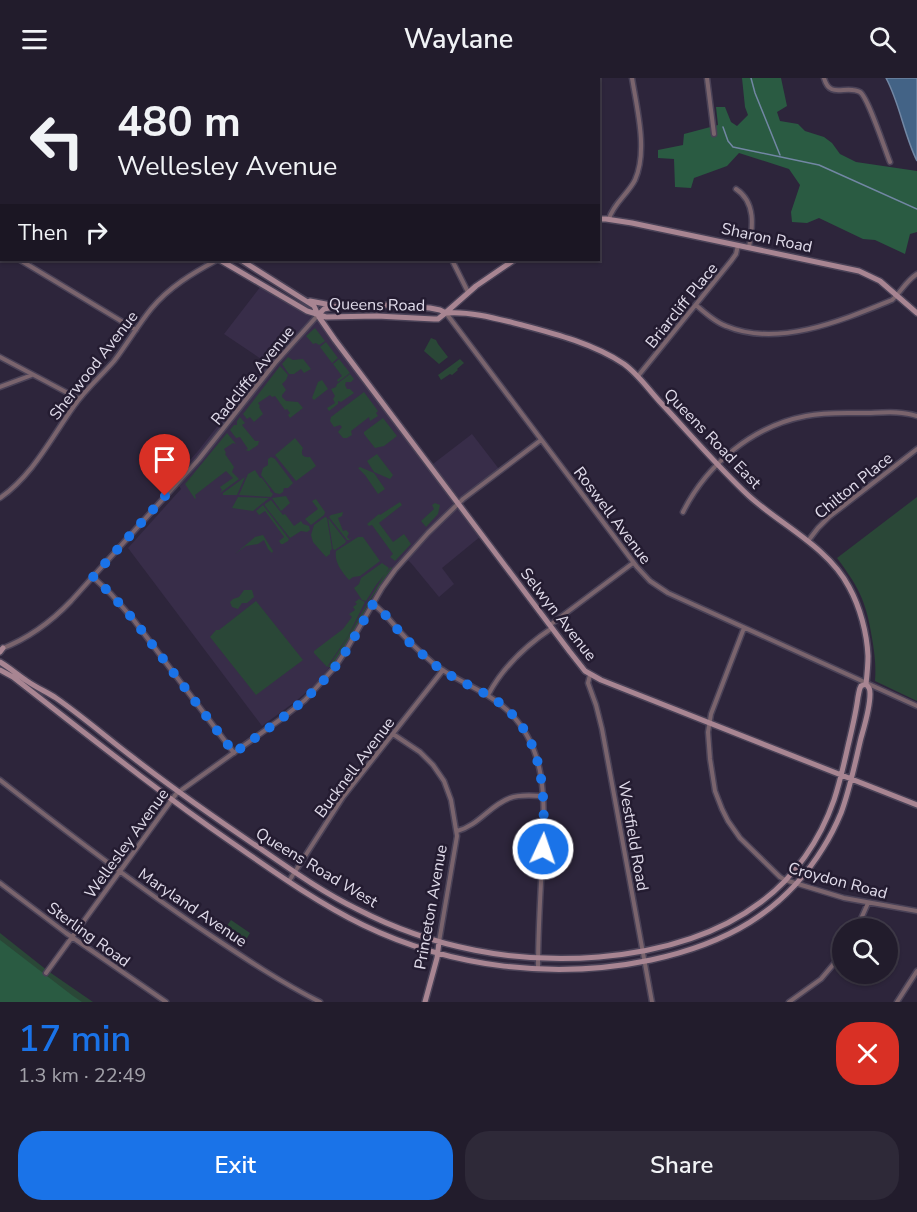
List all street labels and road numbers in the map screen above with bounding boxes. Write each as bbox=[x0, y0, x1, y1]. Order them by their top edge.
street label: Sharon Road bbox=[719, 218, 814, 258]
street label: Briarcliff Place bbox=[641, 258, 723, 353]
street label: Queens Road bbox=[329, 293, 425, 317]
street label: Sherwood Avenue bbox=[44, 307, 143, 425]
street label: Radcliffe Avenue bbox=[206, 321, 300, 430]
street label: Queens Road East bbox=[659, 384, 766, 494]
street label: Chilton Place bbox=[810, 447, 897, 524]
street label: Roswell Avenue bbox=[568, 462, 656, 569]
street label: Selwyn Avenue bbox=[515, 563, 602, 666]
street label: Bucknell Avenue bbox=[310, 713, 400, 822]
street label: Westfield Road bbox=[613, 779, 654, 893]
street label: Wellesley Avenue bbox=[80, 784, 174, 903]
street label: Queens Road West bbox=[251, 823, 382, 913]
street label: Princeton Avenue bbox=[409, 843, 453, 971]
street label: Croydon Road bbox=[786, 857, 890, 905]
street label: Maryland Avenue bbox=[134, 863, 251, 952]
street label: Sterling Road bbox=[42, 897, 134, 972]

